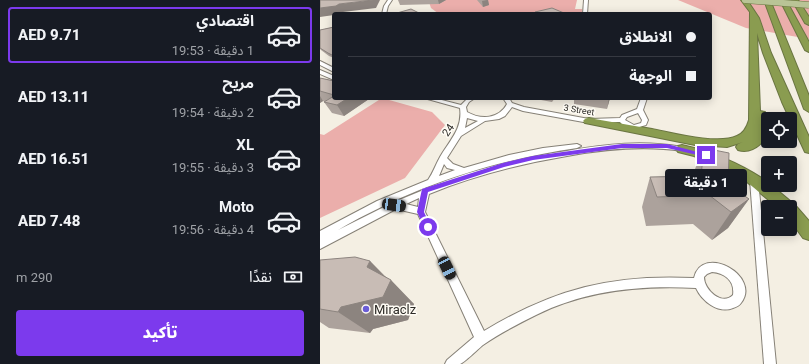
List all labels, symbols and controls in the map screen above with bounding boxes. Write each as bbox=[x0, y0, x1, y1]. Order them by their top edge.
text: اقتصادي bbox=[196, 12, 254, 30]
icon: car bbox=[266, 17, 302, 53]
text: AED 9.71 bbox=[18, 26, 80, 44]
text: الانطلاق bbox=[620, 28, 672, 46]
text: 1 دقيقة · 19:53 bbox=[172, 43, 254, 58]
text: الوجهة bbox=[629, 67, 672, 85]
text: مريح bbox=[222, 74, 254, 92]
icon: car bbox=[266, 79, 302, 115]
text: AED 13.11 bbox=[18, 88, 89, 106]
street label: 3 Street bbox=[563, 103, 595, 117]
text: 2 دقيقة · 19:54 bbox=[172, 105, 254, 120]
map controls bbox=[761, 112, 797, 236]
button: locate bbox=[761, 112, 797, 148]
street label: 24 bbox=[440, 122, 457, 139]
text: XL bbox=[236, 136, 254, 154]
icon: car bbox=[266, 141, 302, 177]
route end bbox=[697, 146, 715, 164]
text: AED 16.51 bbox=[18, 150, 89, 168]
button: + bbox=[761, 156, 797, 192]
text: 3 دقيقة · 19:55 bbox=[172, 160, 254, 175]
callout: 1 دقيقة bbox=[665, 169, 747, 197]
text: 1 دقيقة bbox=[684, 175, 728, 190]
car bbox=[381, 197, 407, 213]
text: Moto bbox=[219, 198, 254, 216]
button: − bbox=[761, 200, 797, 236]
icon: car bbox=[266, 203, 302, 239]
text: AED 7.48 bbox=[18, 212, 80, 230]
route start bbox=[419, 218, 437, 236]
text: 4 دقيقة · 19:56 bbox=[172, 222, 254, 237]
car bbox=[436, 255, 458, 281]
icon: cash bbox=[282, 266, 304, 288]
text: نقدًا bbox=[249, 268, 272, 286]
text: 290 m bbox=[16, 270, 53, 285]
place label: Miraclz bbox=[374, 302, 417, 317]
marker: Miraclz bbox=[361, 304, 371, 314]
button: تأكيد bbox=[16, 310, 304, 356]

